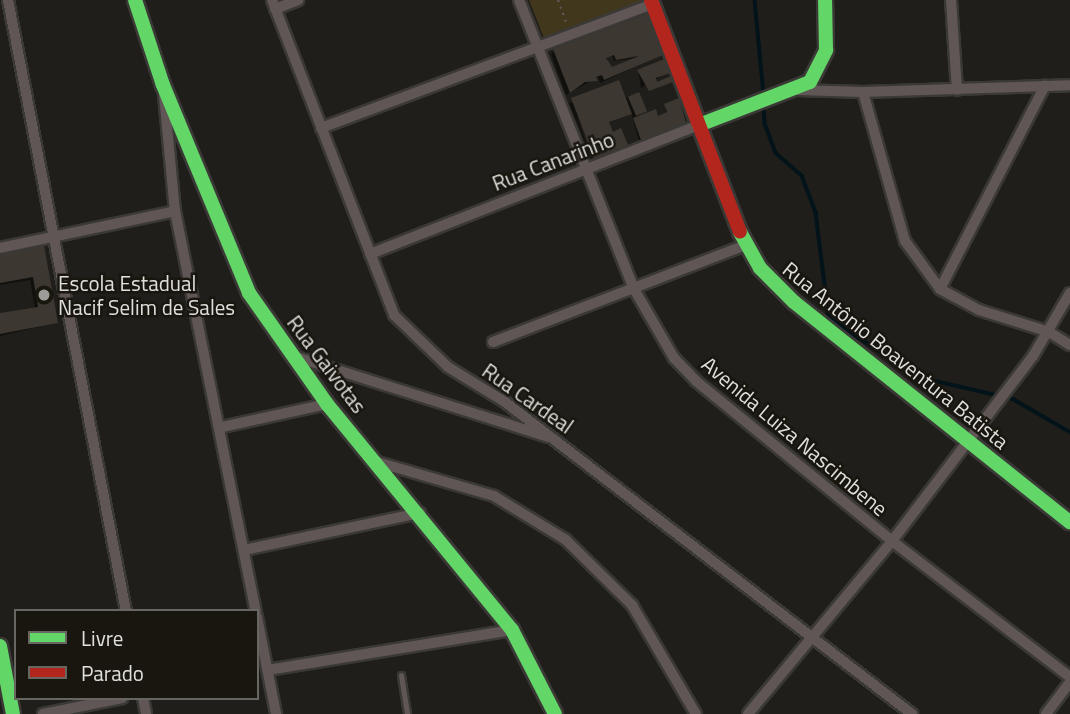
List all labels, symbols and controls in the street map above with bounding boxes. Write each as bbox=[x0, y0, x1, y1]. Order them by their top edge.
street label: Rua Canarinho bbox=[489, 126, 617, 196]
street label: Rua Antônio Boaventura Batista bbox=[778, 256, 1014, 454]
place label: Escola Estadual Nacif Selim de Sales bbox=[58, 270, 235, 320]
marker: Escola Estadual Nacif Selim de Sales bbox=[36, 287, 52, 303]
street label: Rua Gaivotas bbox=[282, 310, 372, 418]
street label: Avenida Luiza Nascimbene bbox=[697, 351, 893, 521]
street label: Rua Cardeal bbox=[478, 358, 578, 438]
legend bbox=[14, 609, 259, 700]
text: Livre bbox=[81, 622, 123, 654]
text: Parado bbox=[81, 657, 144, 689]

